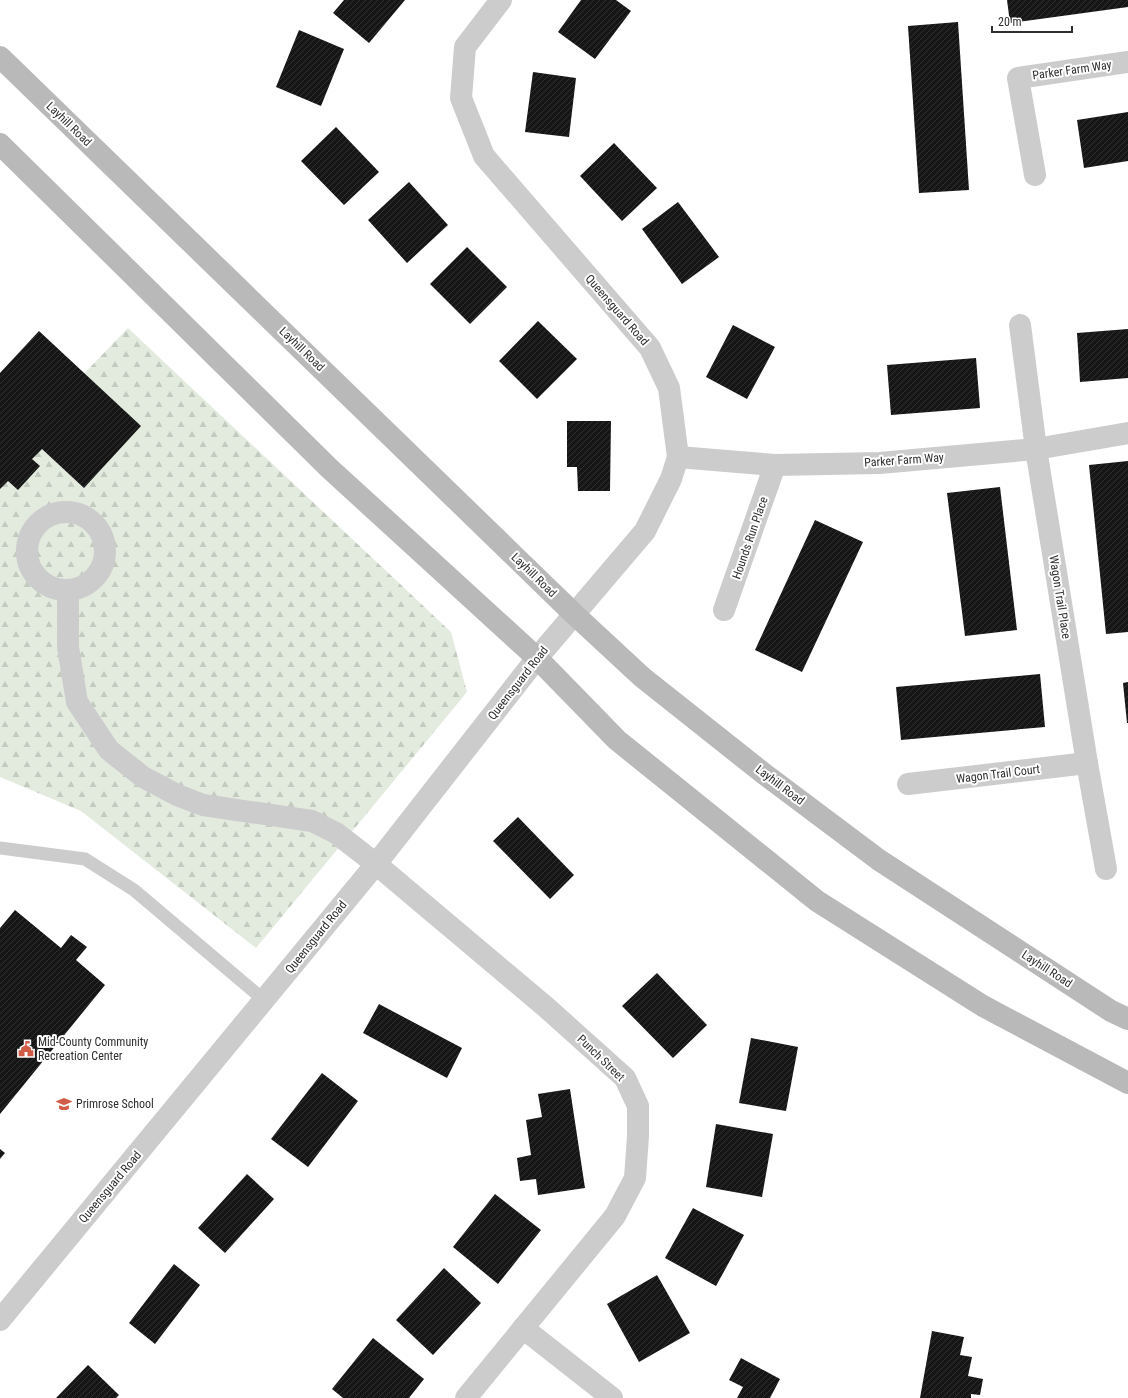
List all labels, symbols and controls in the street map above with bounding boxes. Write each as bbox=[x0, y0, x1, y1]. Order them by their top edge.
scale bar bbox=[992, 8, 1072, 34]
text: 20 m bbox=[998, 15, 1022, 29]
street label: Parker Farm Way bbox=[1032, 58, 1112, 82]
street label: Layhill Road bbox=[44, 99, 94, 149]
street label: Queensguard Road bbox=[582, 272, 652, 348]
street label: Layhill Road bbox=[277, 324, 327, 374]
street label: Parker Farm Way bbox=[864, 450, 944, 470]
street label: Hounds Run Place bbox=[729, 495, 771, 581]
street label: Layhill Road bbox=[509, 550, 559, 600]
street label: Wagon Trail Place bbox=[1046, 554, 1074, 640]
street label: Queensguard Road bbox=[485, 643, 551, 723]
street label: Layhill Road bbox=[753, 762, 807, 808]
street label: Wagon Trail Court bbox=[955, 762, 1041, 786]
street label: Queensguard Road bbox=[282, 898, 350, 976]
street label: Layhill Road bbox=[1019, 948, 1075, 990]
street label: Punch Street bbox=[574, 1032, 628, 1084]
place label: Mid-County Community Recreation Center bbox=[38, 1035, 148, 1063]
public building icon: Mid-County Community Recreation Center bbox=[17, 1040, 35, 1058]
school or university icon: Primrose School bbox=[55, 1095, 73, 1113]
place label: Primrose School bbox=[76, 1097, 154, 1111]
street label: Queensguard Road bbox=[76, 1148, 144, 1226]

